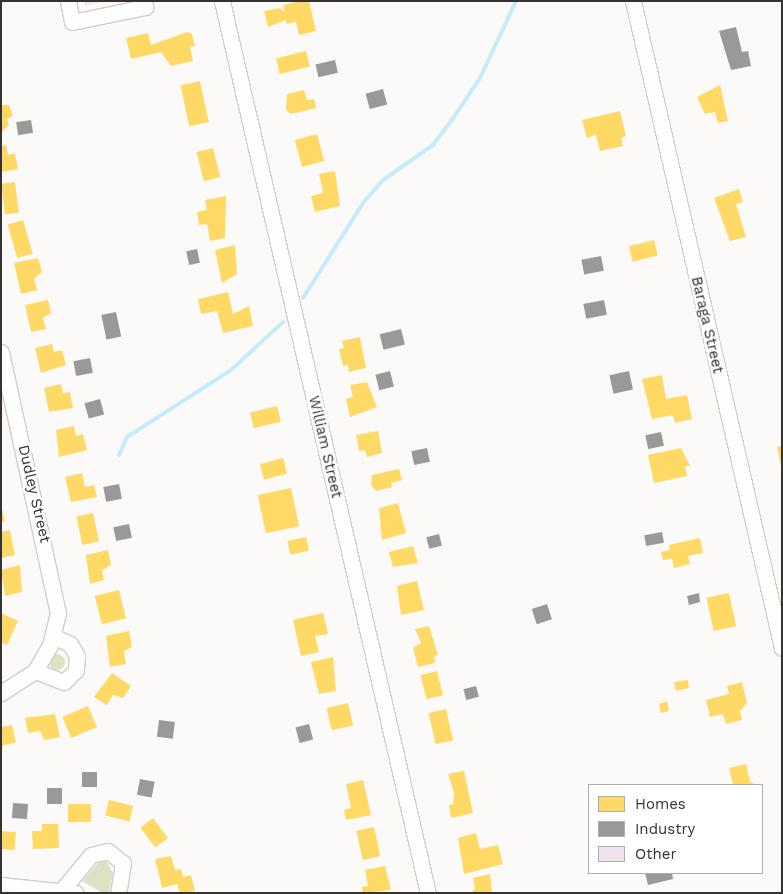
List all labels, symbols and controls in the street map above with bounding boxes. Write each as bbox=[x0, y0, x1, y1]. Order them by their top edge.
street label: Baraga Street bbox=[687, 275, 727, 375]
street label: William Street bbox=[304, 394, 346, 500]
street label: Dudley Street bbox=[14, 443, 54, 545]
legend bbox=[588, 784, 763, 874]
text: Homes bbox=[635, 795, 686, 813]
text: Industry bbox=[635, 820, 695, 838]
text: Other bbox=[635, 845, 677, 863]

